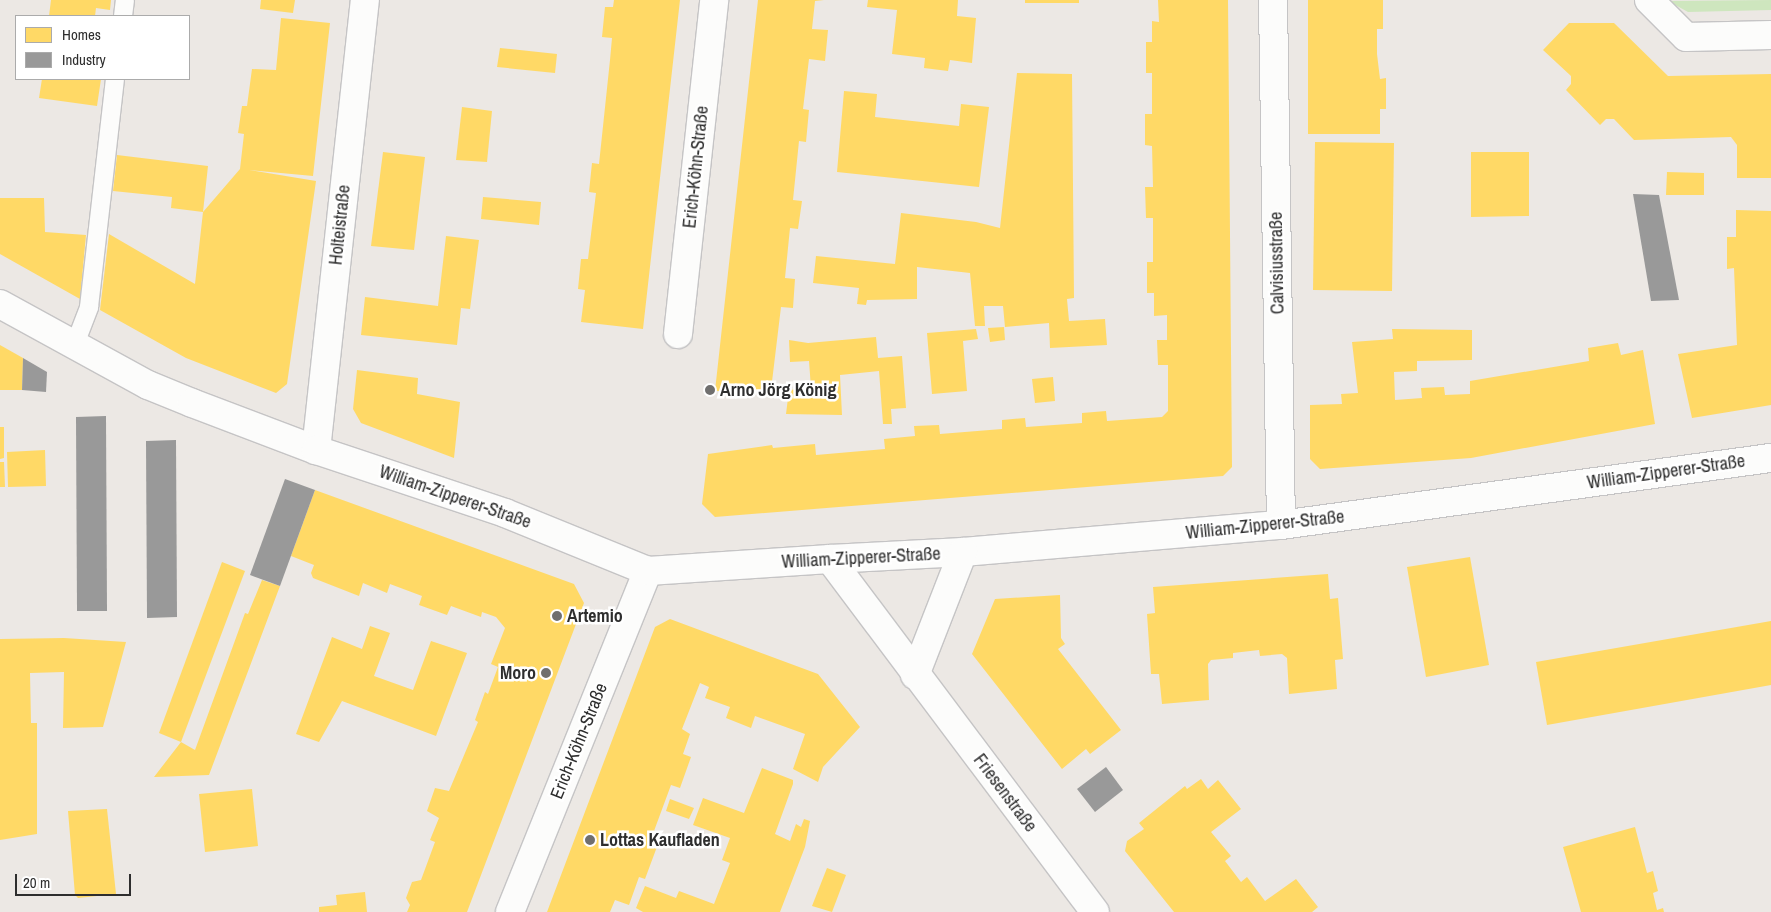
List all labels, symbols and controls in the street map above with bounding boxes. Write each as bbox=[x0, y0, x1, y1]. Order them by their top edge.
legend bbox=[15, 15, 190, 80]
text: Homes bbox=[62, 24, 101, 45]
text: Industry bbox=[62, 49, 106, 70]
street label: Erich-Köhn-Straße bbox=[679, 105, 713, 229]
street label: Holteistraße bbox=[325, 184, 355, 266]
street label: Calvisiusstraße bbox=[1265, 212, 1289, 314]
place label: Arno Jörg König bbox=[720, 379, 836, 401]
marker: Arno Jörg König bbox=[704, 384, 716, 396]
street label: William-Zipperer-Straße bbox=[1586, 450, 1746, 494]
street label: William-Zipperer-Straße bbox=[376, 461, 534, 533]
street label: William-Zipperer-Straße bbox=[1185, 506, 1345, 544]
street label: William-Zipperer-Straße bbox=[781, 543, 941, 573]
place label: Artemio bbox=[567, 605, 623, 627]
marker: Artemio bbox=[551, 610, 563, 622]
place label: Moro bbox=[500, 662, 536, 684]
marker: Moro bbox=[540, 667, 552, 679]
street label: Erich-Köhn-Straße bbox=[546, 680, 612, 802]
street label: Friesenstraße bbox=[969, 750, 1041, 836]
place label: Lottas Kaufladen bbox=[600, 829, 720, 851]
marker: Lottas Kaufladen bbox=[584, 834, 596, 846]
scale bar bbox=[18, 864, 134, 896]
text: 20 m bbox=[23, 872, 50, 893]

